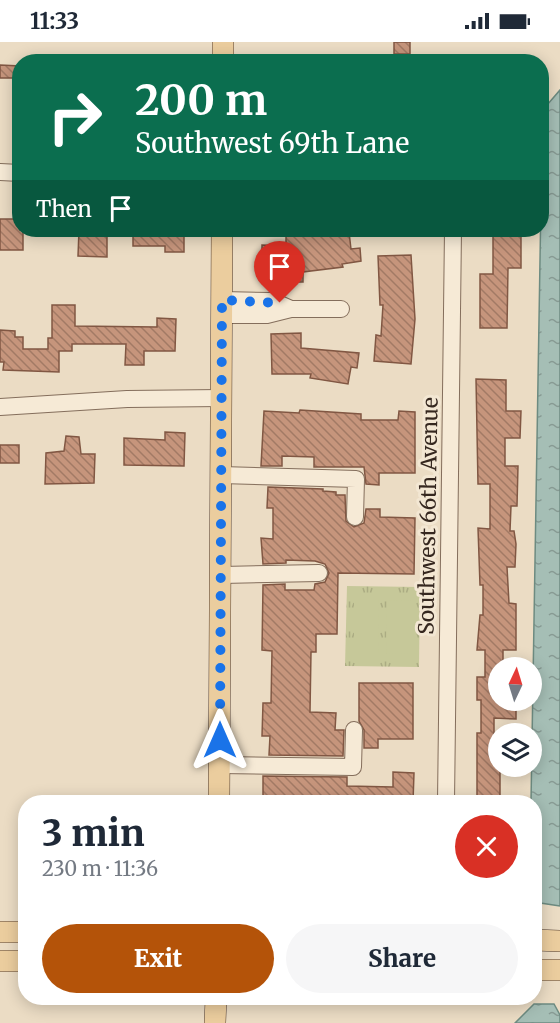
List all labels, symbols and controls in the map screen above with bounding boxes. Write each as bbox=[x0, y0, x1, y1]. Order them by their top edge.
text: 11:33 bbox=[30, 7, 79, 35]
text: 200 m bbox=[135, 74, 267, 126]
icon: right bbox=[36, 78, 114, 156]
text: Southwest 69th Lane bbox=[135, 126, 409, 160]
icon: arrive bbox=[104, 192, 137, 225]
text: Then bbox=[36, 195, 92, 223]
pin bbox=[254, 241, 305, 303]
icon: arrive bbox=[263, 250, 296, 283]
street label: Southwest 66th Avenue bbox=[412, 397, 444, 635]
north arrow bbox=[488, 657, 542, 711]
map controls bbox=[488, 657, 542, 777]
position arrow bbox=[188, 708, 252, 772]
button: layers bbox=[488, 723, 542, 777]
text: 3 min bbox=[42, 811, 145, 856]
button: close bbox=[455, 815, 518, 878]
text: 230 m · 11:36 bbox=[42, 856, 158, 881]
button: Exit bbox=[42, 924, 274, 993]
button: Share bbox=[286, 924, 518, 993]

